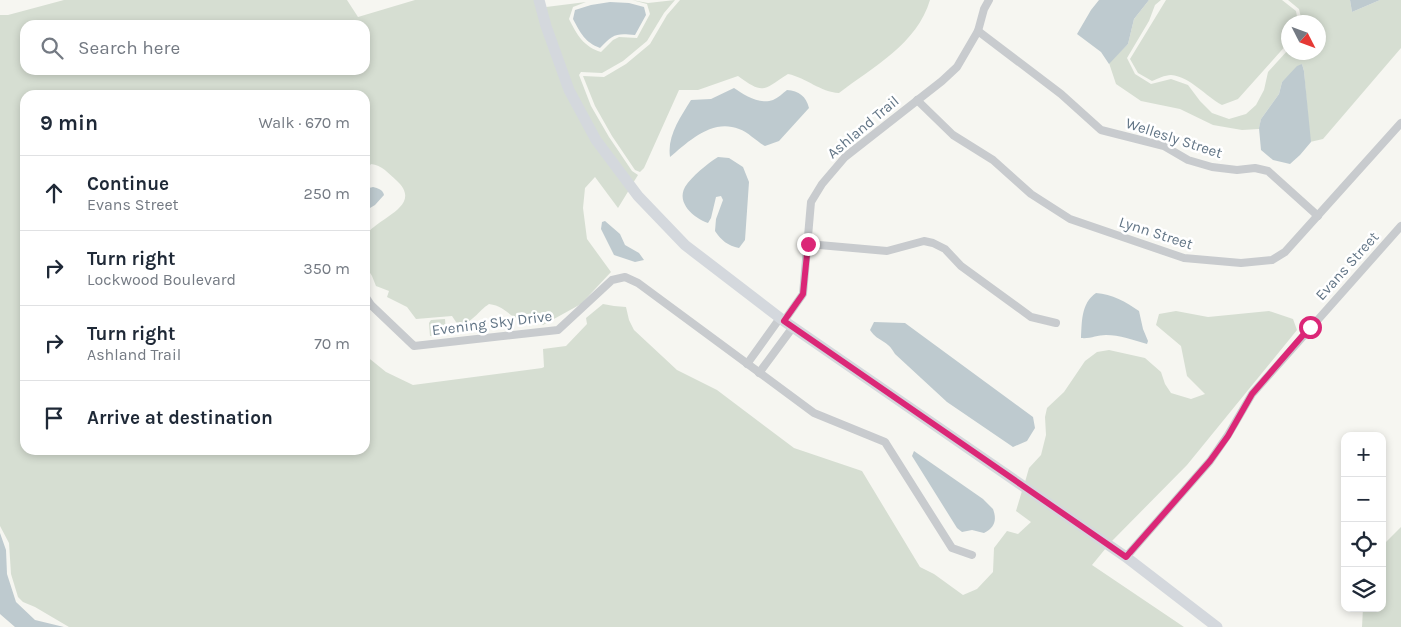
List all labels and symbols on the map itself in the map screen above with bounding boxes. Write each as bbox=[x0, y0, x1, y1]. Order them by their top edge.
north arrow bbox=[1281, 15, 1326, 60]
street label: Ashland Trail bbox=[823, 92, 903, 162]
street label: Wellesly Street bbox=[1123, 114, 1225, 162]
street label: Lynn Street bbox=[1117, 213, 1195, 253]
street label: Evans Street bbox=[1312, 228, 1383, 304]
route end bbox=[797, 233, 820, 256]
street label: Evening Sky Drive bbox=[431, 307, 553, 339]
route start bbox=[1299, 316, 1322, 339]

